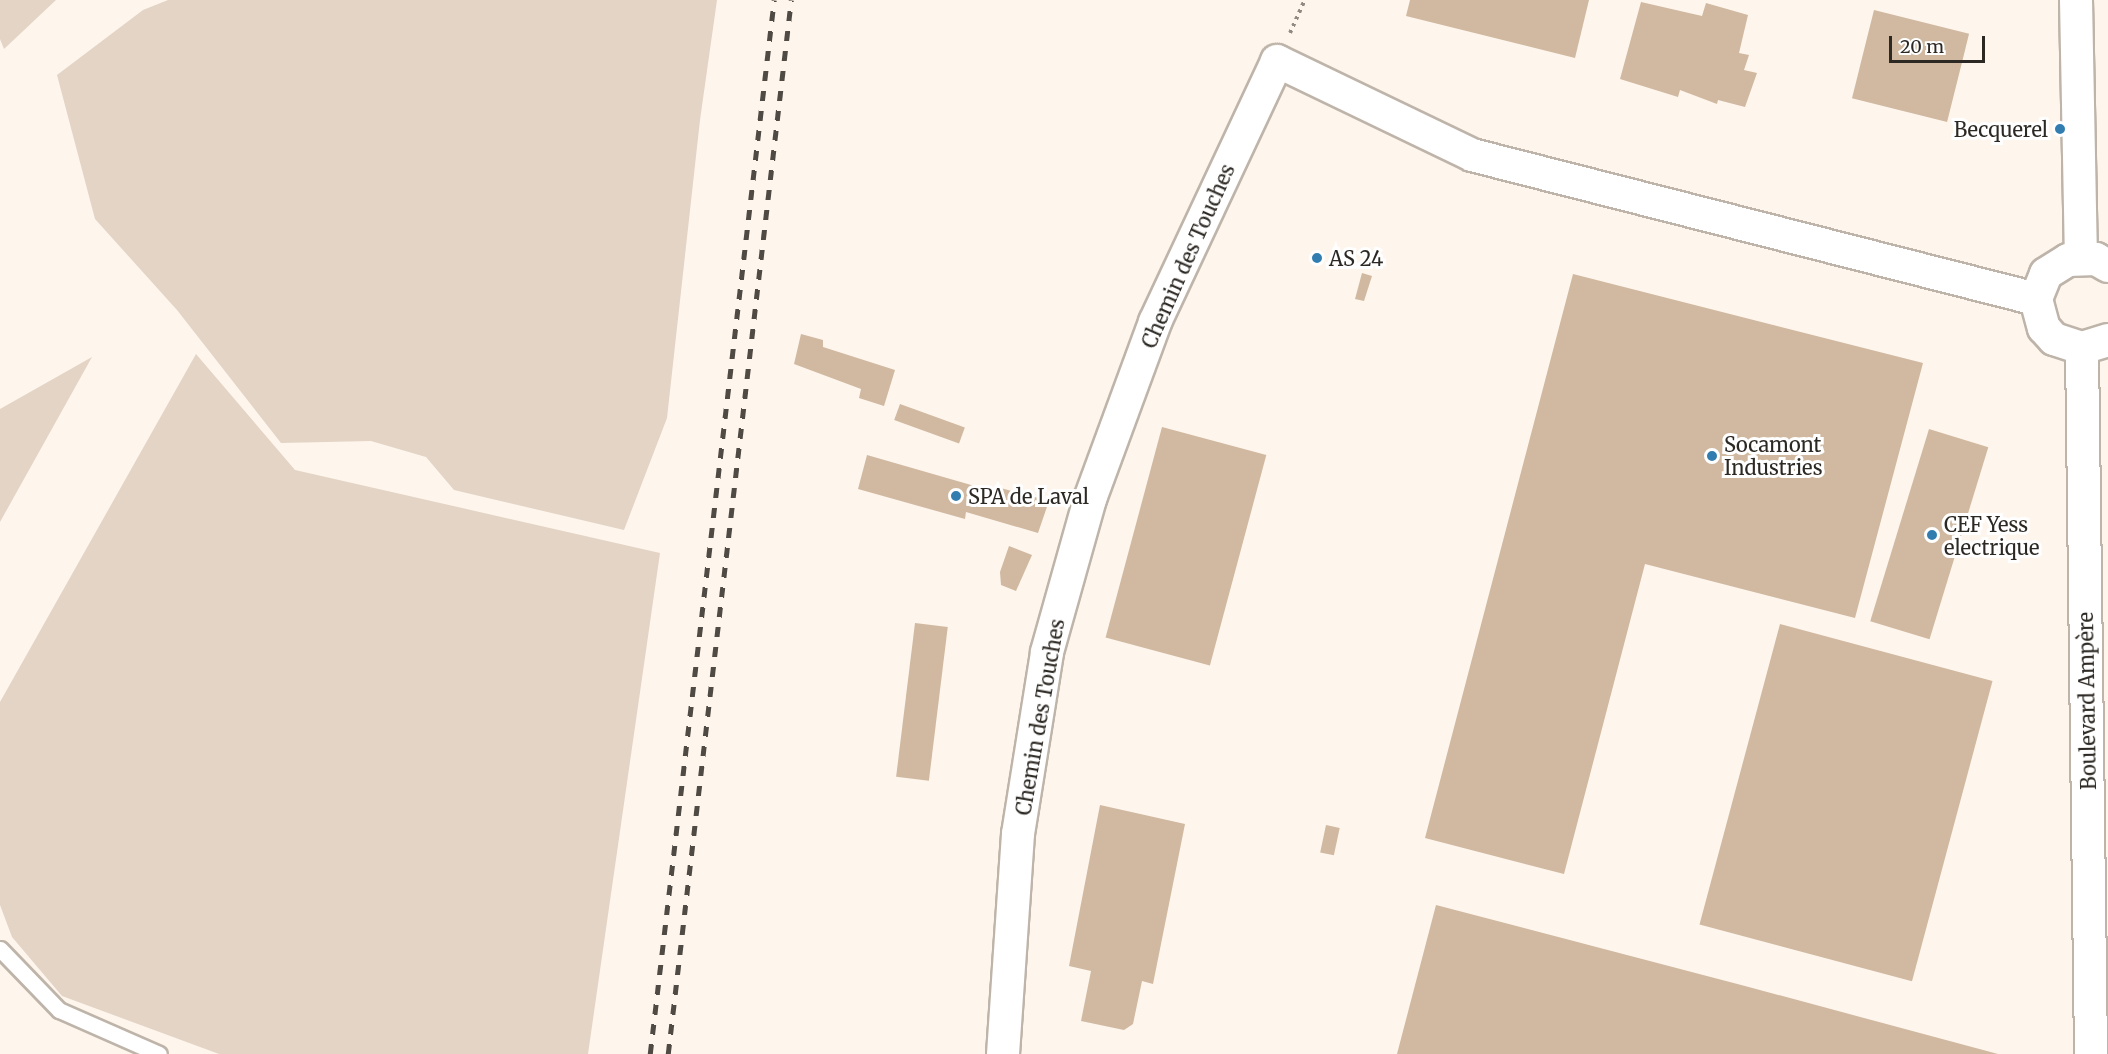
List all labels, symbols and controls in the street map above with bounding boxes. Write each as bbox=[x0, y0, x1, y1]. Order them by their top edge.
scale bar bbox=[1892, 24, 1988, 62]
text: 20 m bbox=[1900, 35, 1944, 58]
place label: Becquerel bbox=[1954, 117, 2048, 141]
marker: Becquerel bbox=[2053, 122, 2067, 136]
street label: Chemin des Touches bbox=[1137, 160, 1239, 352]
place label: AS 24 bbox=[1329, 246, 1383, 270]
marker: AS 24 bbox=[1310, 251, 1324, 265]
place label: Socamont Industries bbox=[1724, 432, 1822, 479]
marker: Socamont Industries bbox=[1705, 449, 1719, 463]
place label: SPA de Laval bbox=[968, 484, 1089, 508]
marker: SPA de Laval bbox=[949, 489, 963, 503]
place label: CEF Yess electrique bbox=[1944, 512, 2039, 559]
marker: CEF Yess electrique bbox=[1925, 528, 1939, 542]
street label: Boulevard Ampère bbox=[2073, 612, 2101, 790]
street label: Chemin des Touches bbox=[1011, 617, 1069, 817]

